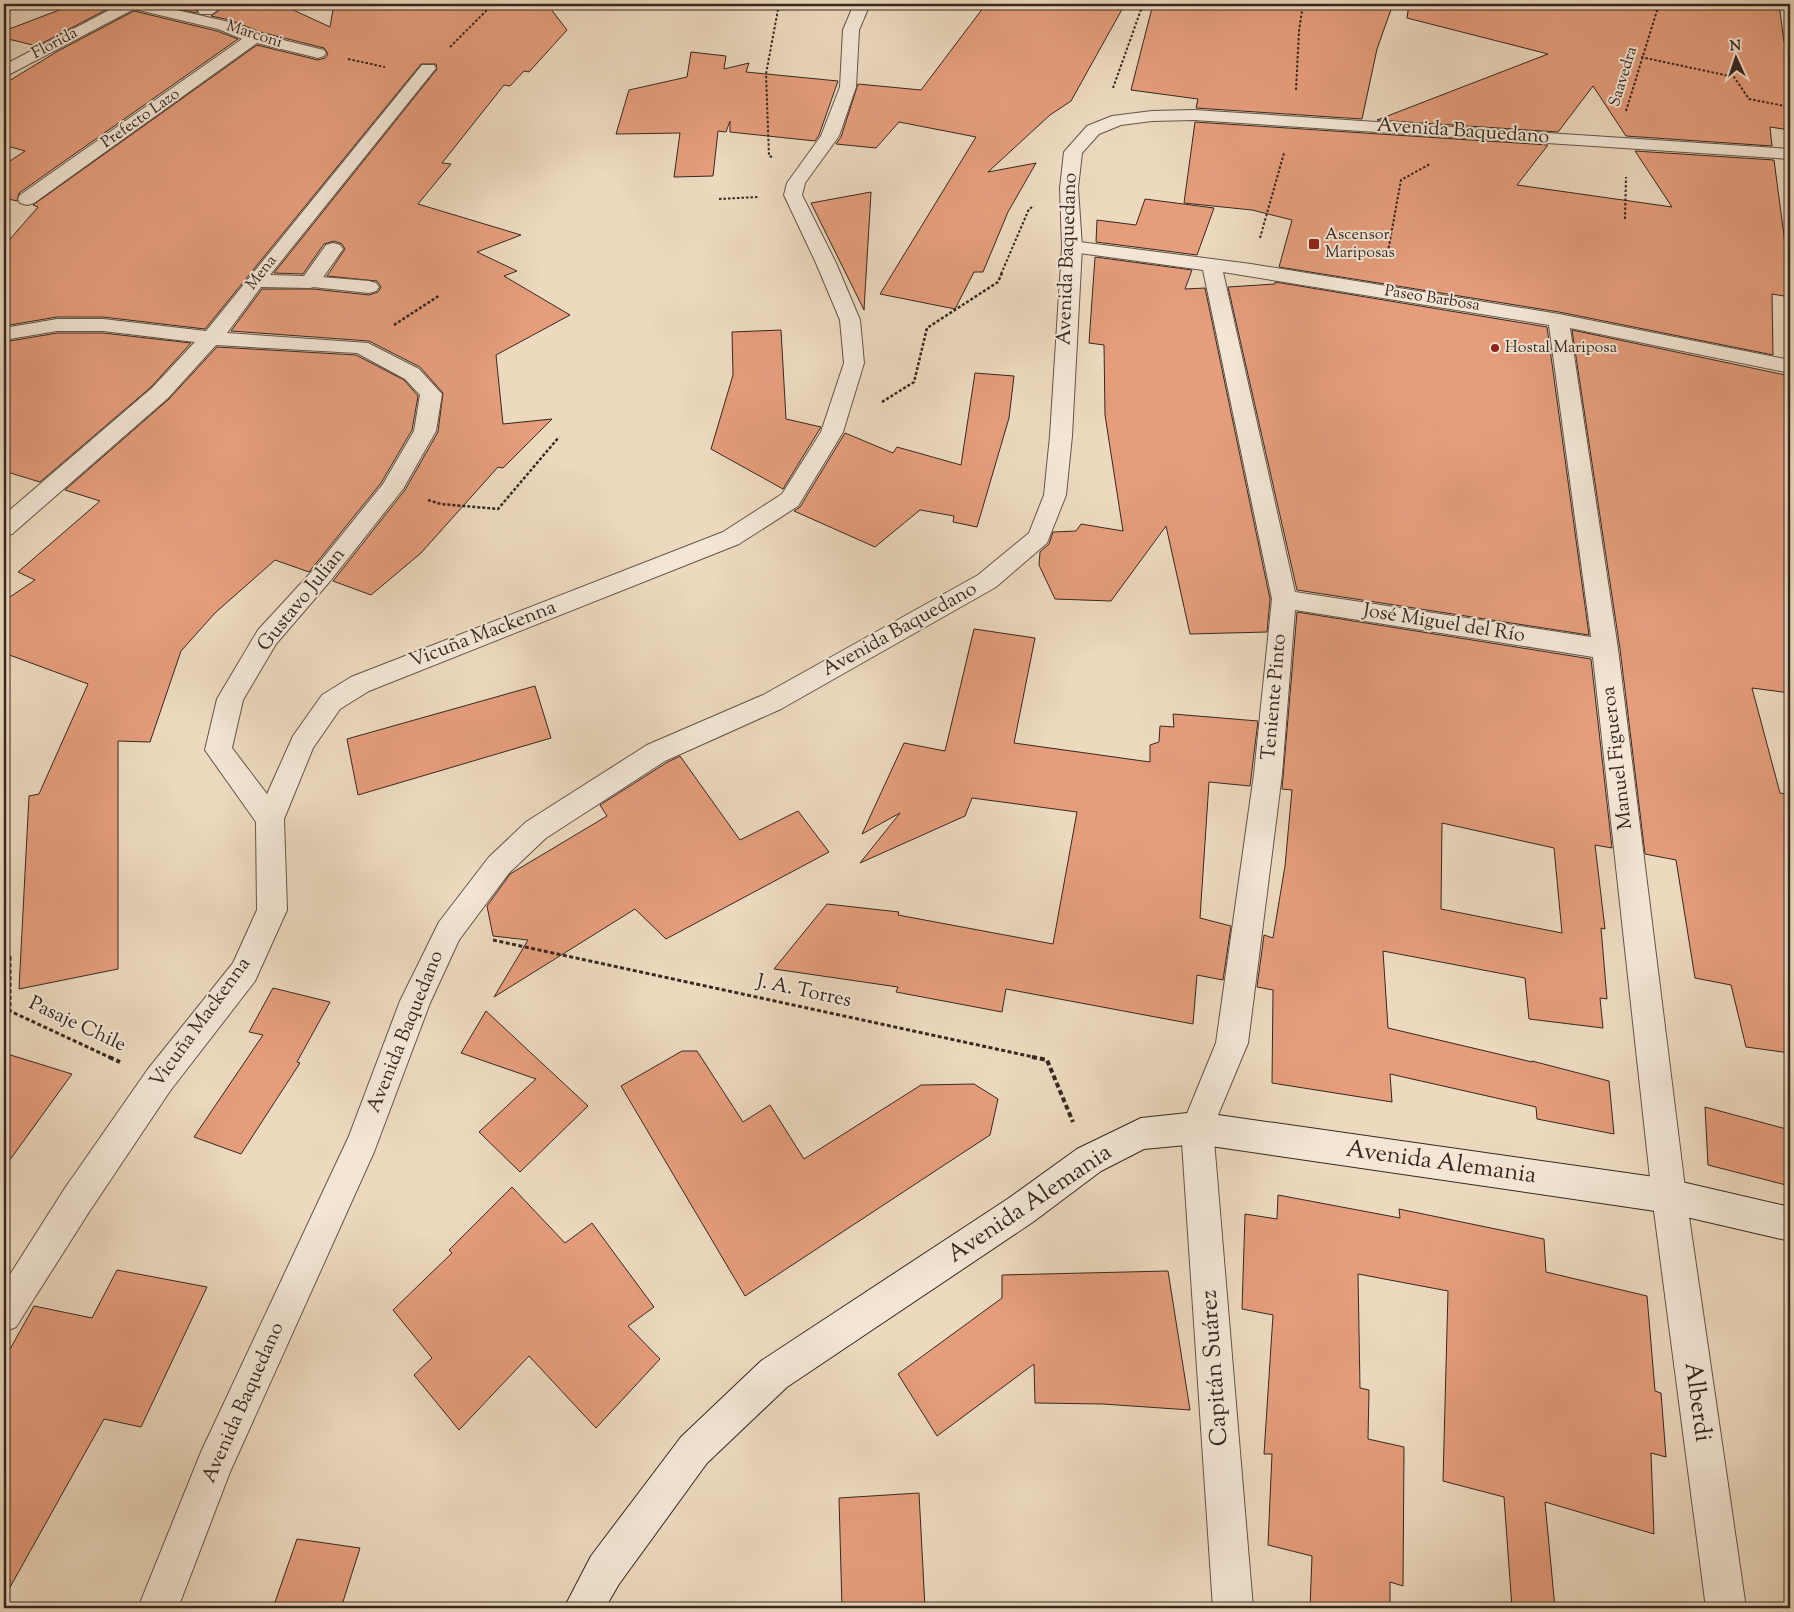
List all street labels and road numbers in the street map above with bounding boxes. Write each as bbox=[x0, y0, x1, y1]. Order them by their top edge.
street label: Marconi bbox=[223, 15, 285, 55]
street label: Florida bbox=[28, 22, 82, 66]
street label: Saavedra bbox=[1604, 44, 1644, 110]
street label: Prefecto Lazo bbox=[97, 83, 185, 155]
street label: Avenida Baquedano bbox=[1376, 112, 1550, 153]
street label: Avenida Baquedano bbox=[1050, 172, 1086, 346]
street label: Mena bbox=[241, 250, 283, 295]
street label: Paseo Barbosa bbox=[1383, 280, 1482, 318]
street label: Gustavo Julian bbox=[251, 542, 353, 658]
street label: Avenida Baquedano bbox=[817, 575, 983, 685]
street label: Vicuña Mackenna bbox=[405, 594, 561, 676]
street label: José Miguel del Río bbox=[1360, 597, 1527, 651]
street label: Teniente Pinto bbox=[1255, 633, 1295, 761]
street label: Manuel Figueroa bbox=[1595, 685, 1641, 831]
street label: Avenida Baquedano bbox=[360, 946, 452, 1118]
street label: Vicuña Mackenna bbox=[144, 952, 258, 1094]
street label: J. A. Torres bbox=[753, 968, 854, 1016]
street label: Pasaje Chile bbox=[24, 990, 130, 1060]
street label: Avenida Alemania bbox=[1344, 1133, 1538, 1193]
street label: Avenida Alemania bbox=[941, 1136, 1119, 1272]
street label: Capitán Suárez bbox=[1193, 1289, 1237, 1447]
street label: Avenida Baquedano bbox=[196, 1318, 292, 1488]
street label: Alberdi bbox=[1675, 1360, 1719, 1444]

